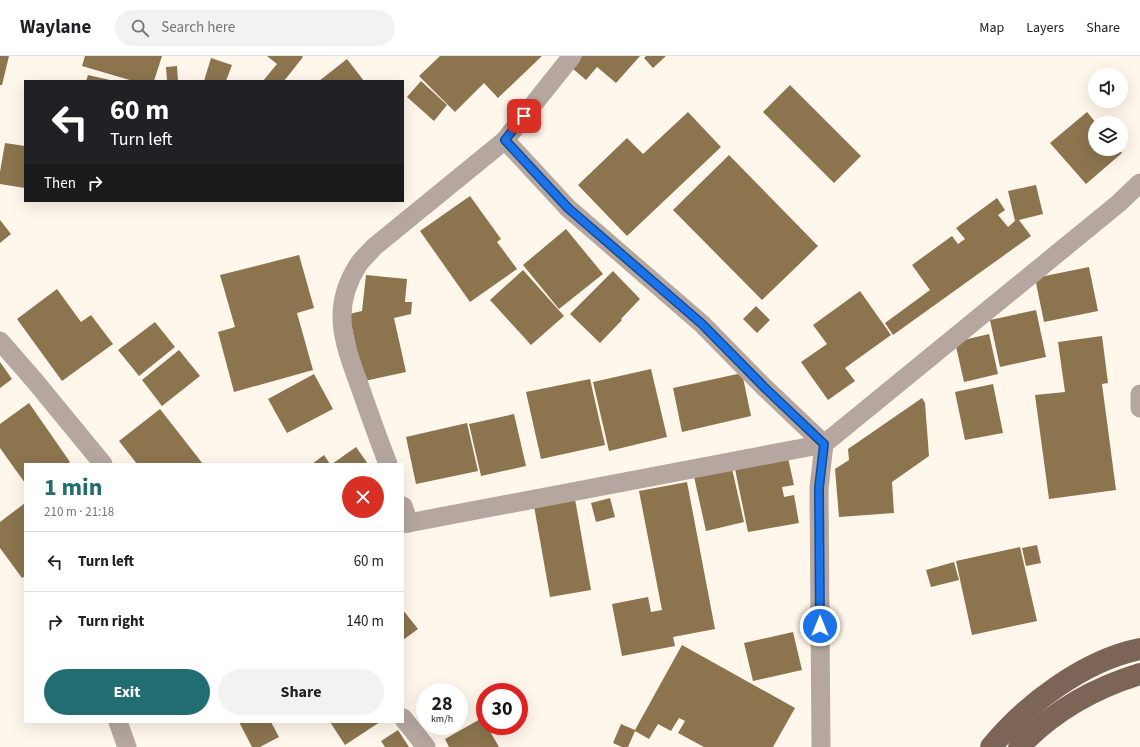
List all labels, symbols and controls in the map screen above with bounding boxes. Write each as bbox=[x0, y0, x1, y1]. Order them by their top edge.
search box bbox=[115, 10, 395, 46]
text: Waylane bbox=[20, 14, 91, 41]
icon: search bbox=[129, 17, 151, 39]
text: Search here bbox=[161, 17, 235, 38]
text: Map bbox=[979, 18, 1004, 38]
text: Layers bbox=[1026, 18, 1064, 38]
text: Share bbox=[1086, 18, 1120, 38]
map controls bbox=[1088, 68, 1128, 156]
button: sound bbox=[1088, 68, 1128, 108]
text: 60 m bbox=[110, 90, 169, 130]
icon: left bbox=[44, 96, 96, 148]
pin bbox=[507, 99, 541, 133]
icon: arrive bbox=[513, 105, 535, 127]
button: layers bbox=[1088, 116, 1128, 156]
text: Turn left bbox=[110, 127, 172, 152]
icon: right bbox=[84, 172, 106, 194]
text: Then bbox=[44, 173, 76, 194]
text: 1 min bbox=[44, 470, 102, 505]
button: close bbox=[342, 476, 384, 518]
text: 210 m · 21:18 bbox=[44, 503, 114, 521]
icon: left bbox=[44, 551, 66, 573]
text: Turn left bbox=[78, 551, 134, 572]
text: 60 m bbox=[354, 551, 384, 572]
position arrow bbox=[799, 605, 841, 647]
icon: right bbox=[44, 611, 66, 633]
text: Turn right bbox=[78, 611, 144, 632]
text: 140 m bbox=[346, 611, 384, 632]
button: Exit bbox=[44, 669, 210, 715]
button: Share bbox=[218, 669, 384, 715]
speed limit sign: 30 bbox=[476, 683, 528, 735]
text: 28 bbox=[431, 690, 453, 718]
text: km/h bbox=[431, 712, 453, 726]

